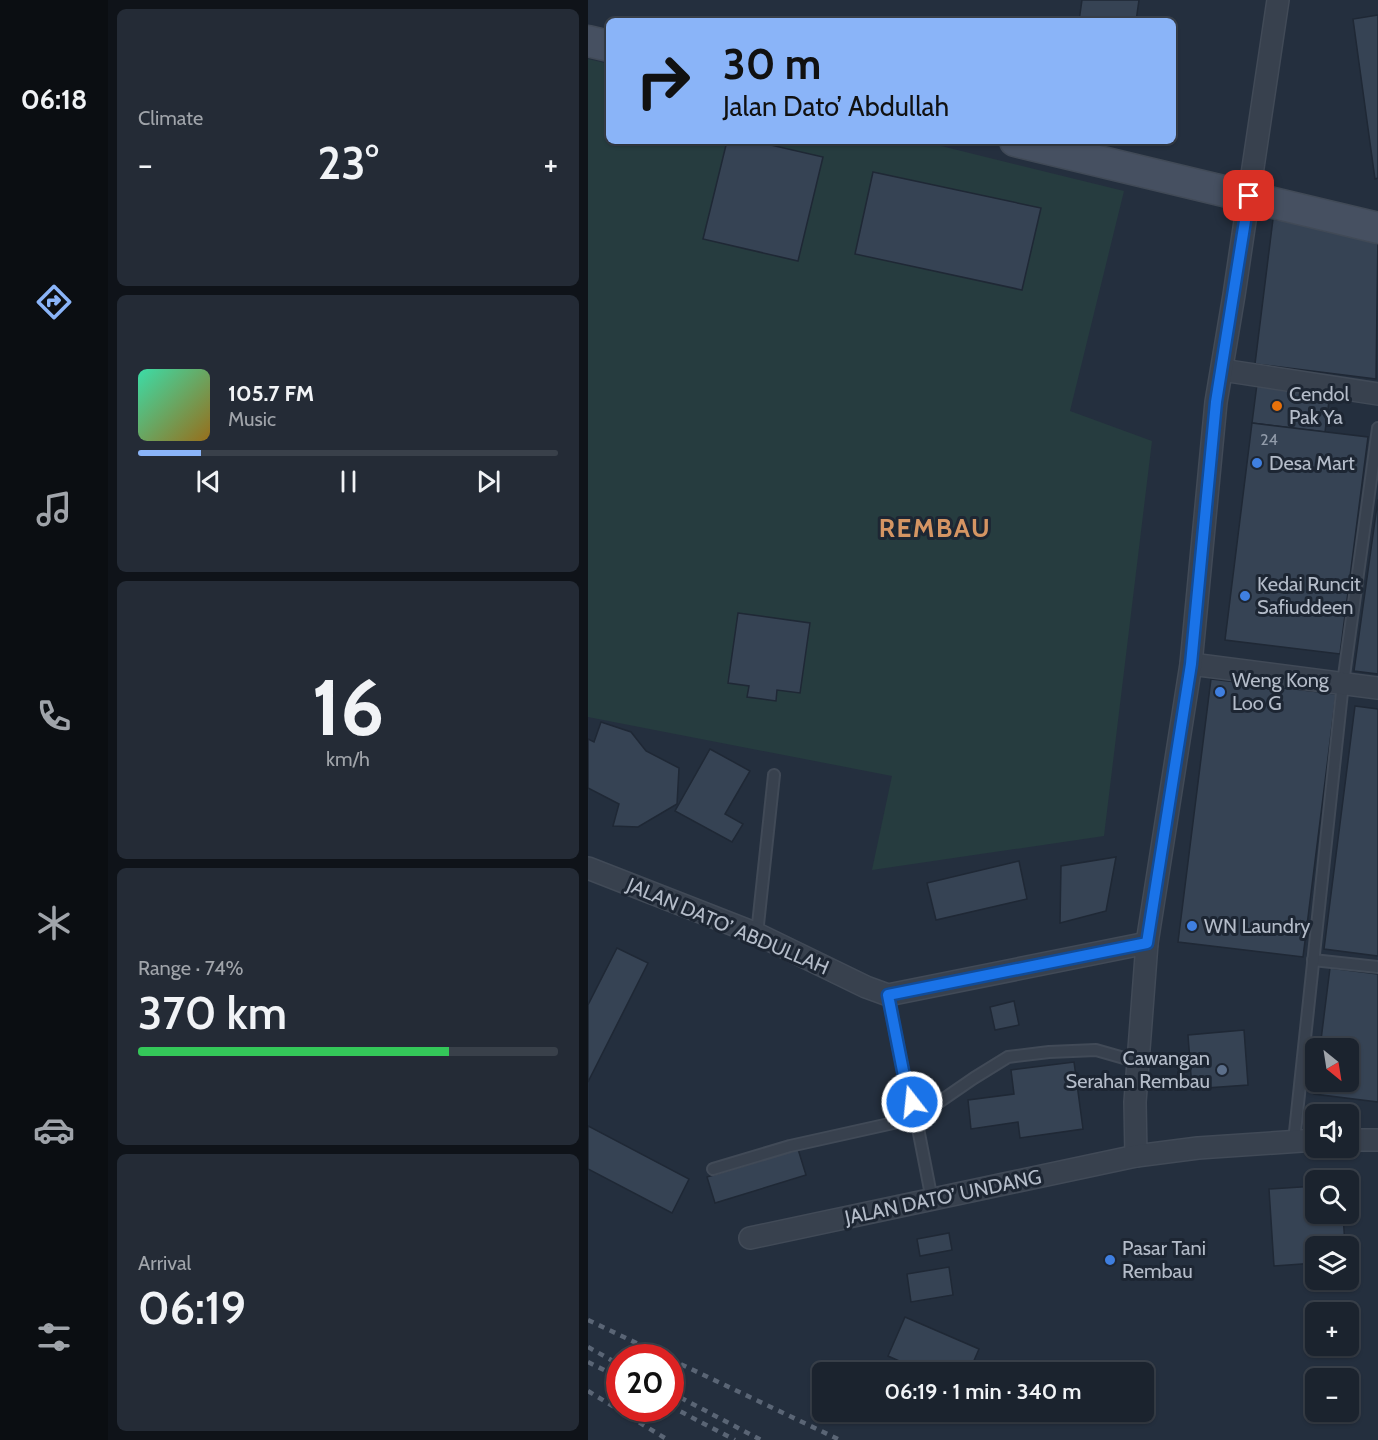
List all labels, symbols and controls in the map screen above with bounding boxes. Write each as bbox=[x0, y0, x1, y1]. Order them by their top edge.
text: 30 m bbox=[723, 38, 821, 90]
icon: right bbox=[624, 42, 702, 120]
text: 06:18 bbox=[21, 83, 87, 116]
text: Jalan Dato’ Abdullah bbox=[723, 90, 949, 123]
text: Climate bbox=[138, 106, 203, 130]
text: 23° bbox=[317, 136, 379, 190]
text: − bbox=[138, 144, 153, 184]
text: + bbox=[543, 144, 558, 184]
pin bbox=[1223, 170, 1274, 221]
icon: arrive bbox=[1232, 179, 1265, 212]
icon: directions bbox=[33, 281, 75, 323]
text: 105.7 FM bbox=[228, 380, 314, 407]
place label: Cendol Pak Ya bbox=[1289, 382, 1350, 429]
marker: Cendol Pak Ya bbox=[1270, 399, 1284, 413]
text: Music bbox=[228, 407, 276, 431]
house number: 24 bbox=[1260, 430, 1278, 449]
place label: Desa Mart bbox=[1269, 451, 1355, 475]
marker: Desa Mart bbox=[1250, 456, 1264, 470]
icon: previous bbox=[192, 465, 225, 498]
icon: pause bbox=[332, 465, 365, 498]
icon: next bbox=[472, 465, 505, 498]
icon: music bbox=[33, 488, 75, 530]
district label: REMBAU bbox=[879, 512, 991, 544]
place label: Kedai Runcit Safiuddeen bbox=[1257, 572, 1361, 619]
marker: Kedai Runcit Safiuddeen bbox=[1238, 589, 1252, 603]
text: 16 bbox=[312, 660, 384, 755]
place label: Weng Kong Loo G bbox=[1232, 668, 1330, 715]
marker: Weng Kong Loo G bbox=[1213, 685, 1227, 699]
icon: phone bbox=[33, 695, 75, 737]
text: km/h bbox=[326, 747, 370, 771]
street label: JALAN DATO’ ABDULLAH bbox=[622, 872, 833, 980]
icon: climate bbox=[33, 902, 75, 944]
place label: WN Laundry bbox=[1204, 914, 1310, 938]
marker: WN Laundry bbox=[1185, 919, 1199, 933]
text: Range · 74% bbox=[138, 956, 244, 980]
text: 370 km bbox=[138, 986, 287, 1040]
north arrow bbox=[1305, 1038, 1359, 1092]
map controls bbox=[1305, 1038, 1359, 1422]
place label: Cawangan Serahan Rembau bbox=[1066, 1046, 1210, 1093]
marker: Cawangan Serahan Rembau bbox=[1215, 1063, 1229, 1077]
position arrow bbox=[880, 1070, 944, 1134]
button: sound bbox=[1305, 1104, 1359, 1158]
icon: car bbox=[33, 1109, 75, 1151]
street label: JALAN DATO’ UNDANG bbox=[842, 1164, 1043, 1230]
button: search bbox=[1305, 1170, 1359, 1224]
place label: Pasar Tani Rembau bbox=[1122, 1236, 1206, 1283]
button: layers bbox=[1305, 1236, 1359, 1290]
text: Arrival bbox=[138, 1251, 191, 1275]
marker: Pasar Tani Rembau bbox=[1103, 1253, 1117, 1267]
text: 06:19 bbox=[138, 1281, 246, 1335]
button: + bbox=[1305, 1302, 1359, 1356]
icon: filters bbox=[33, 1316, 75, 1358]
speed limit sign: 20 bbox=[606, 1344, 684, 1422]
button: − bbox=[1305, 1368, 1359, 1422]
text: 06:19 · 1 min · 340 m bbox=[885, 1378, 1081, 1405]

